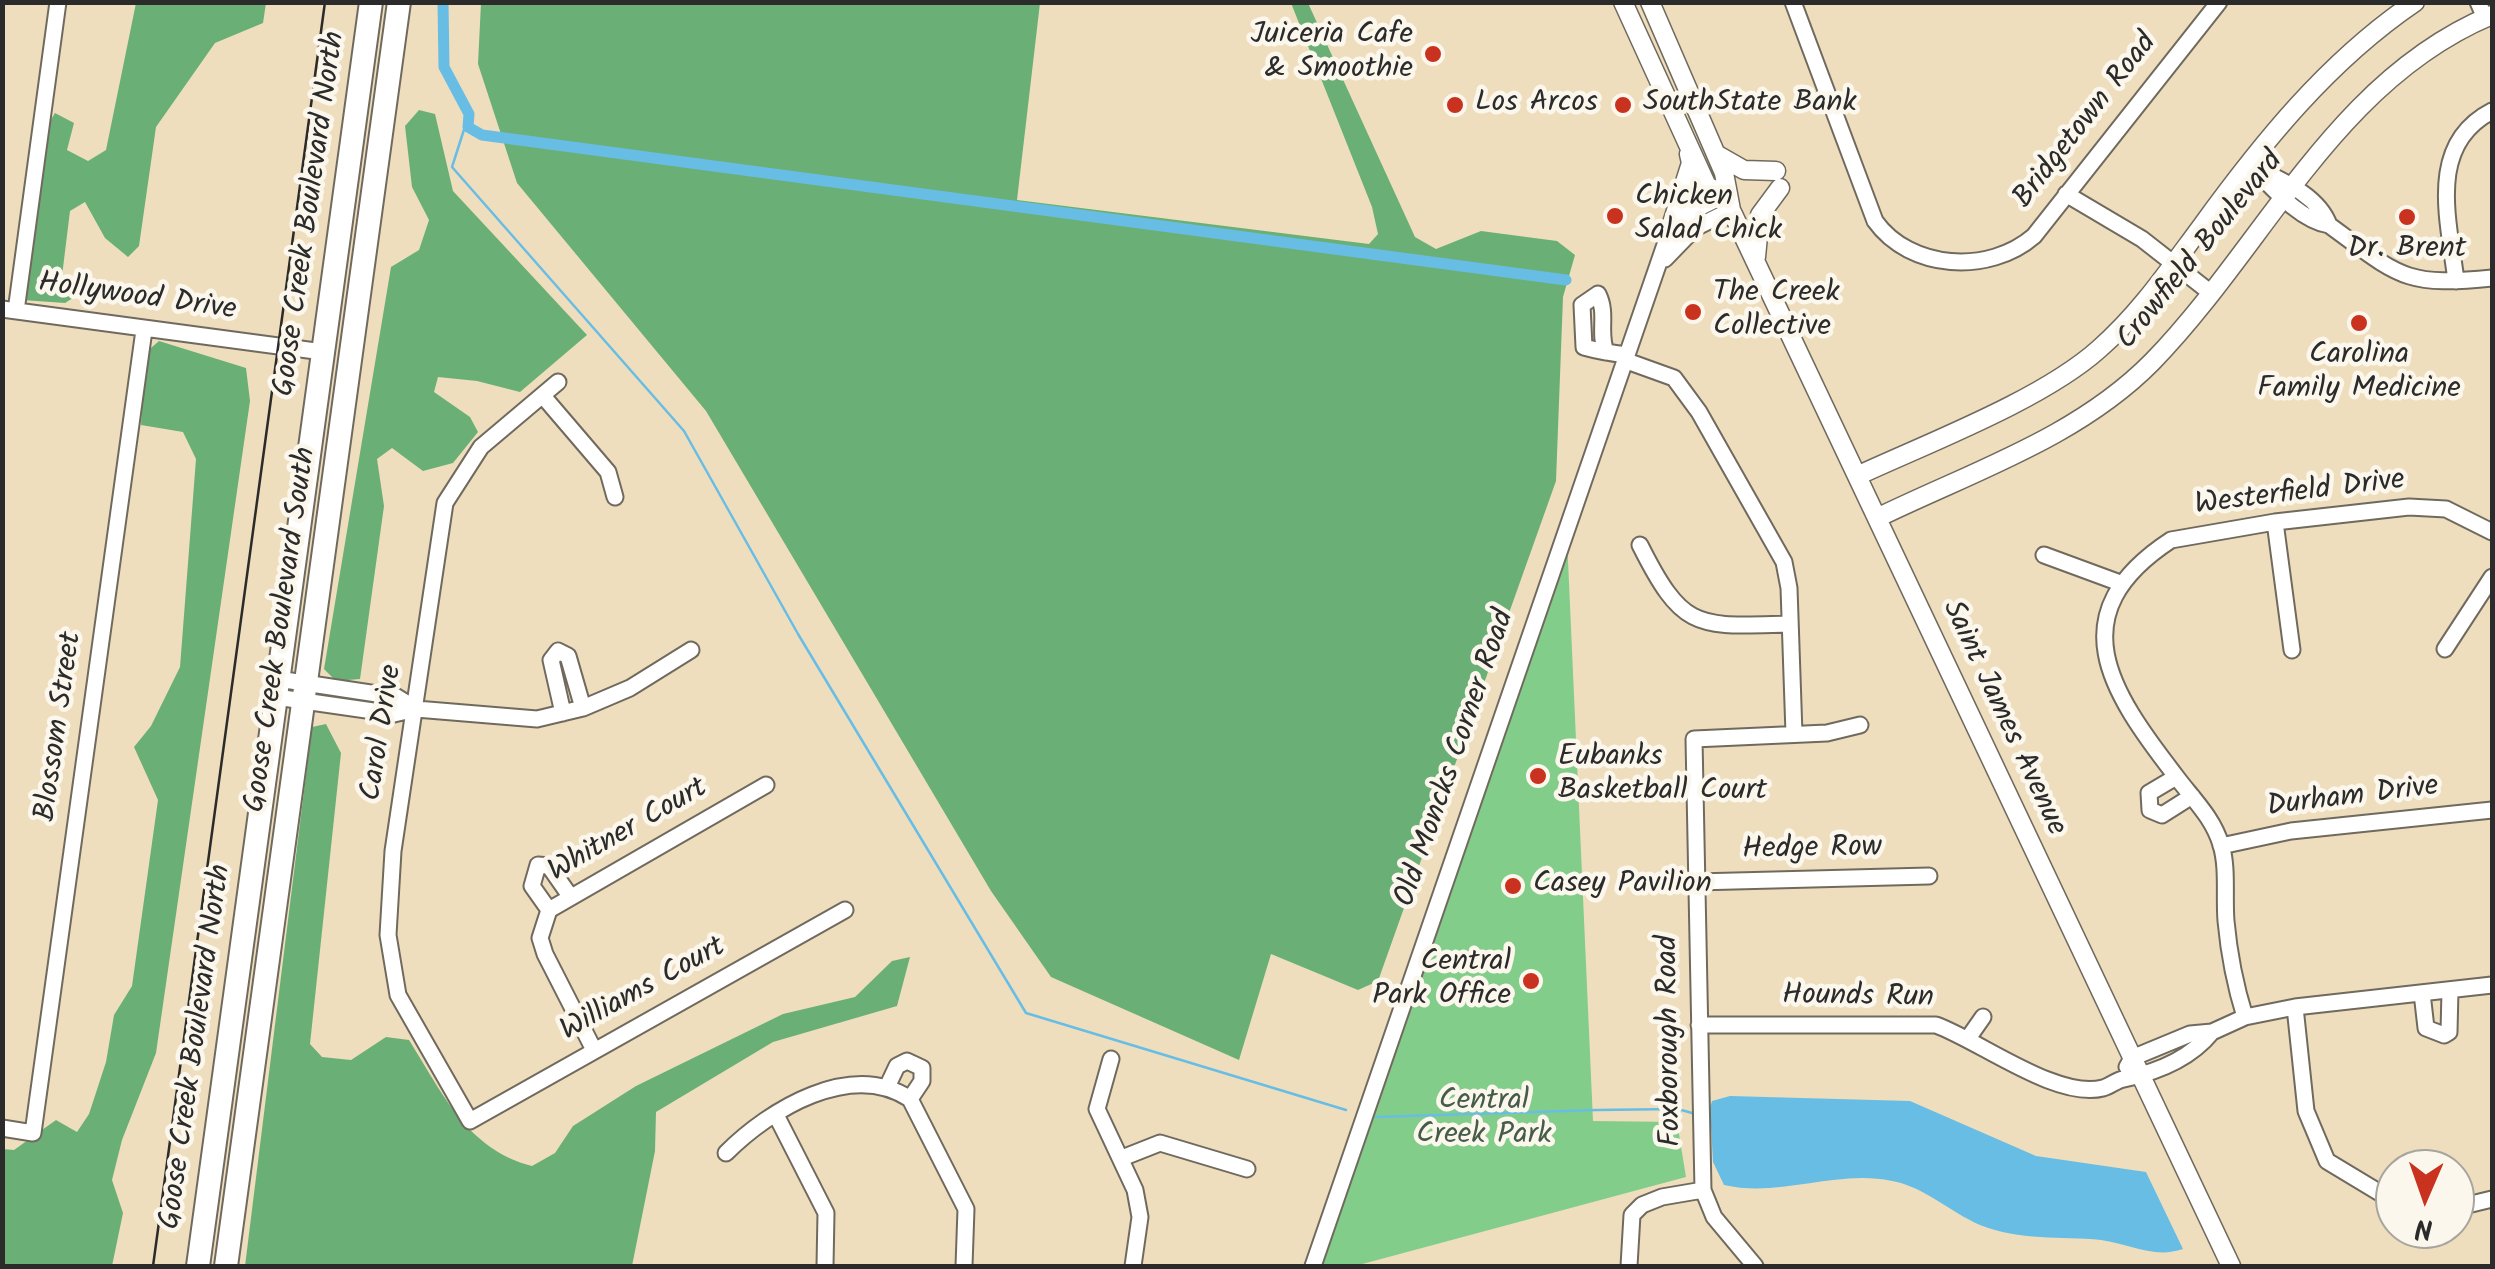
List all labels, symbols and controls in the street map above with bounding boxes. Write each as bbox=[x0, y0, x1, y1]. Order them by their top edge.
place label: Juiceria Cafe & Smoothie bbox=[1251, 19, 1413, 90]
street label: Bridgetown Road bbox=[2007, 27, 2167, 217]
street label: Goose Creek Boulevard North bbox=[269, 29, 355, 399]
marker: Juiceria Cafe & Smoothie bbox=[1422, 43, 1444, 65]
place label: Los Arcos bbox=[1475, 87, 1598, 123]
place label: SouthState Bank bbox=[1643, 87, 1857, 123]
marker: Los Arcos bbox=[1444, 94, 1466, 116]
marker: SouthState Bank bbox=[1612, 94, 1634, 116]
street label: Crowfield Boulevard bbox=[2111, 145, 2293, 359]
place label: Chicken Salad Chick bbox=[1635, 181, 1782, 252]
marker: Chicken Salad Chick bbox=[1604, 205, 1626, 227]
marker: Dr. Brent bbox=[2396, 206, 2418, 228]
place label: Dr. Brent bbox=[2348, 233, 2466, 269]
street label: Hollywood Drive bbox=[36, 267, 238, 331]
place label: The Creek Collective bbox=[1713, 277, 1840, 348]
marker: The Creek Collective bbox=[1682, 301, 1704, 323]
marker: Carolina Family Medicine bbox=[2348, 312, 2370, 334]
place label: Carolina Family Medicine bbox=[2257, 339, 2461, 410]
street label: Goose Creek Boulevard South bbox=[240, 445, 326, 815]
street label: Westerfield Drive bbox=[2193, 464, 2407, 526]
street label: Saint James Avenue bbox=[1932, 596, 2072, 842]
street label: Old Moncks Corner Road bbox=[1389, 606, 1525, 912]
street label: Blossom Street bbox=[30, 630, 92, 824]
street label: Carol Drive bbox=[355, 662, 413, 804]
place label: Eubanks Basketball Court bbox=[1558, 741, 1767, 812]
marker: Eubanks Basketball Court bbox=[1527, 765, 1549, 787]
street label: Durham Drive bbox=[2265, 771, 2441, 827]
street label: Whitner Court bbox=[543, 772, 715, 892]
street label: Hedge Row bbox=[1742, 832, 1882, 870]
street label: Goose Creek Boulevard North bbox=[155, 862, 241, 1232]
place label: Casey Pavilion bbox=[1533, 868, 1712, 904]
marker: Casey Pavilion bbox=[1502, 875, 1524, 897]
street label: Williams Court bbox=[555, 931, 733, 1051]
street label: Foxborough Road bbox=[1652, 935, 1692, 1147]
place label: Central Park Office bbox=[1372, 946, 1511, 1016]
marker: Central Park Office bbox=[1520, 970, 1542, 992]
street label: Hounds Run bbox=[1782, 980, 1934, 1018]
park label: Central Creek Park bbox=[1416, 1085, 1552, 1156]
north arrow bbox=[2375, 1149, 2475, 1249]
text: N bbox=[2414, 1205, 2434, 1250]

